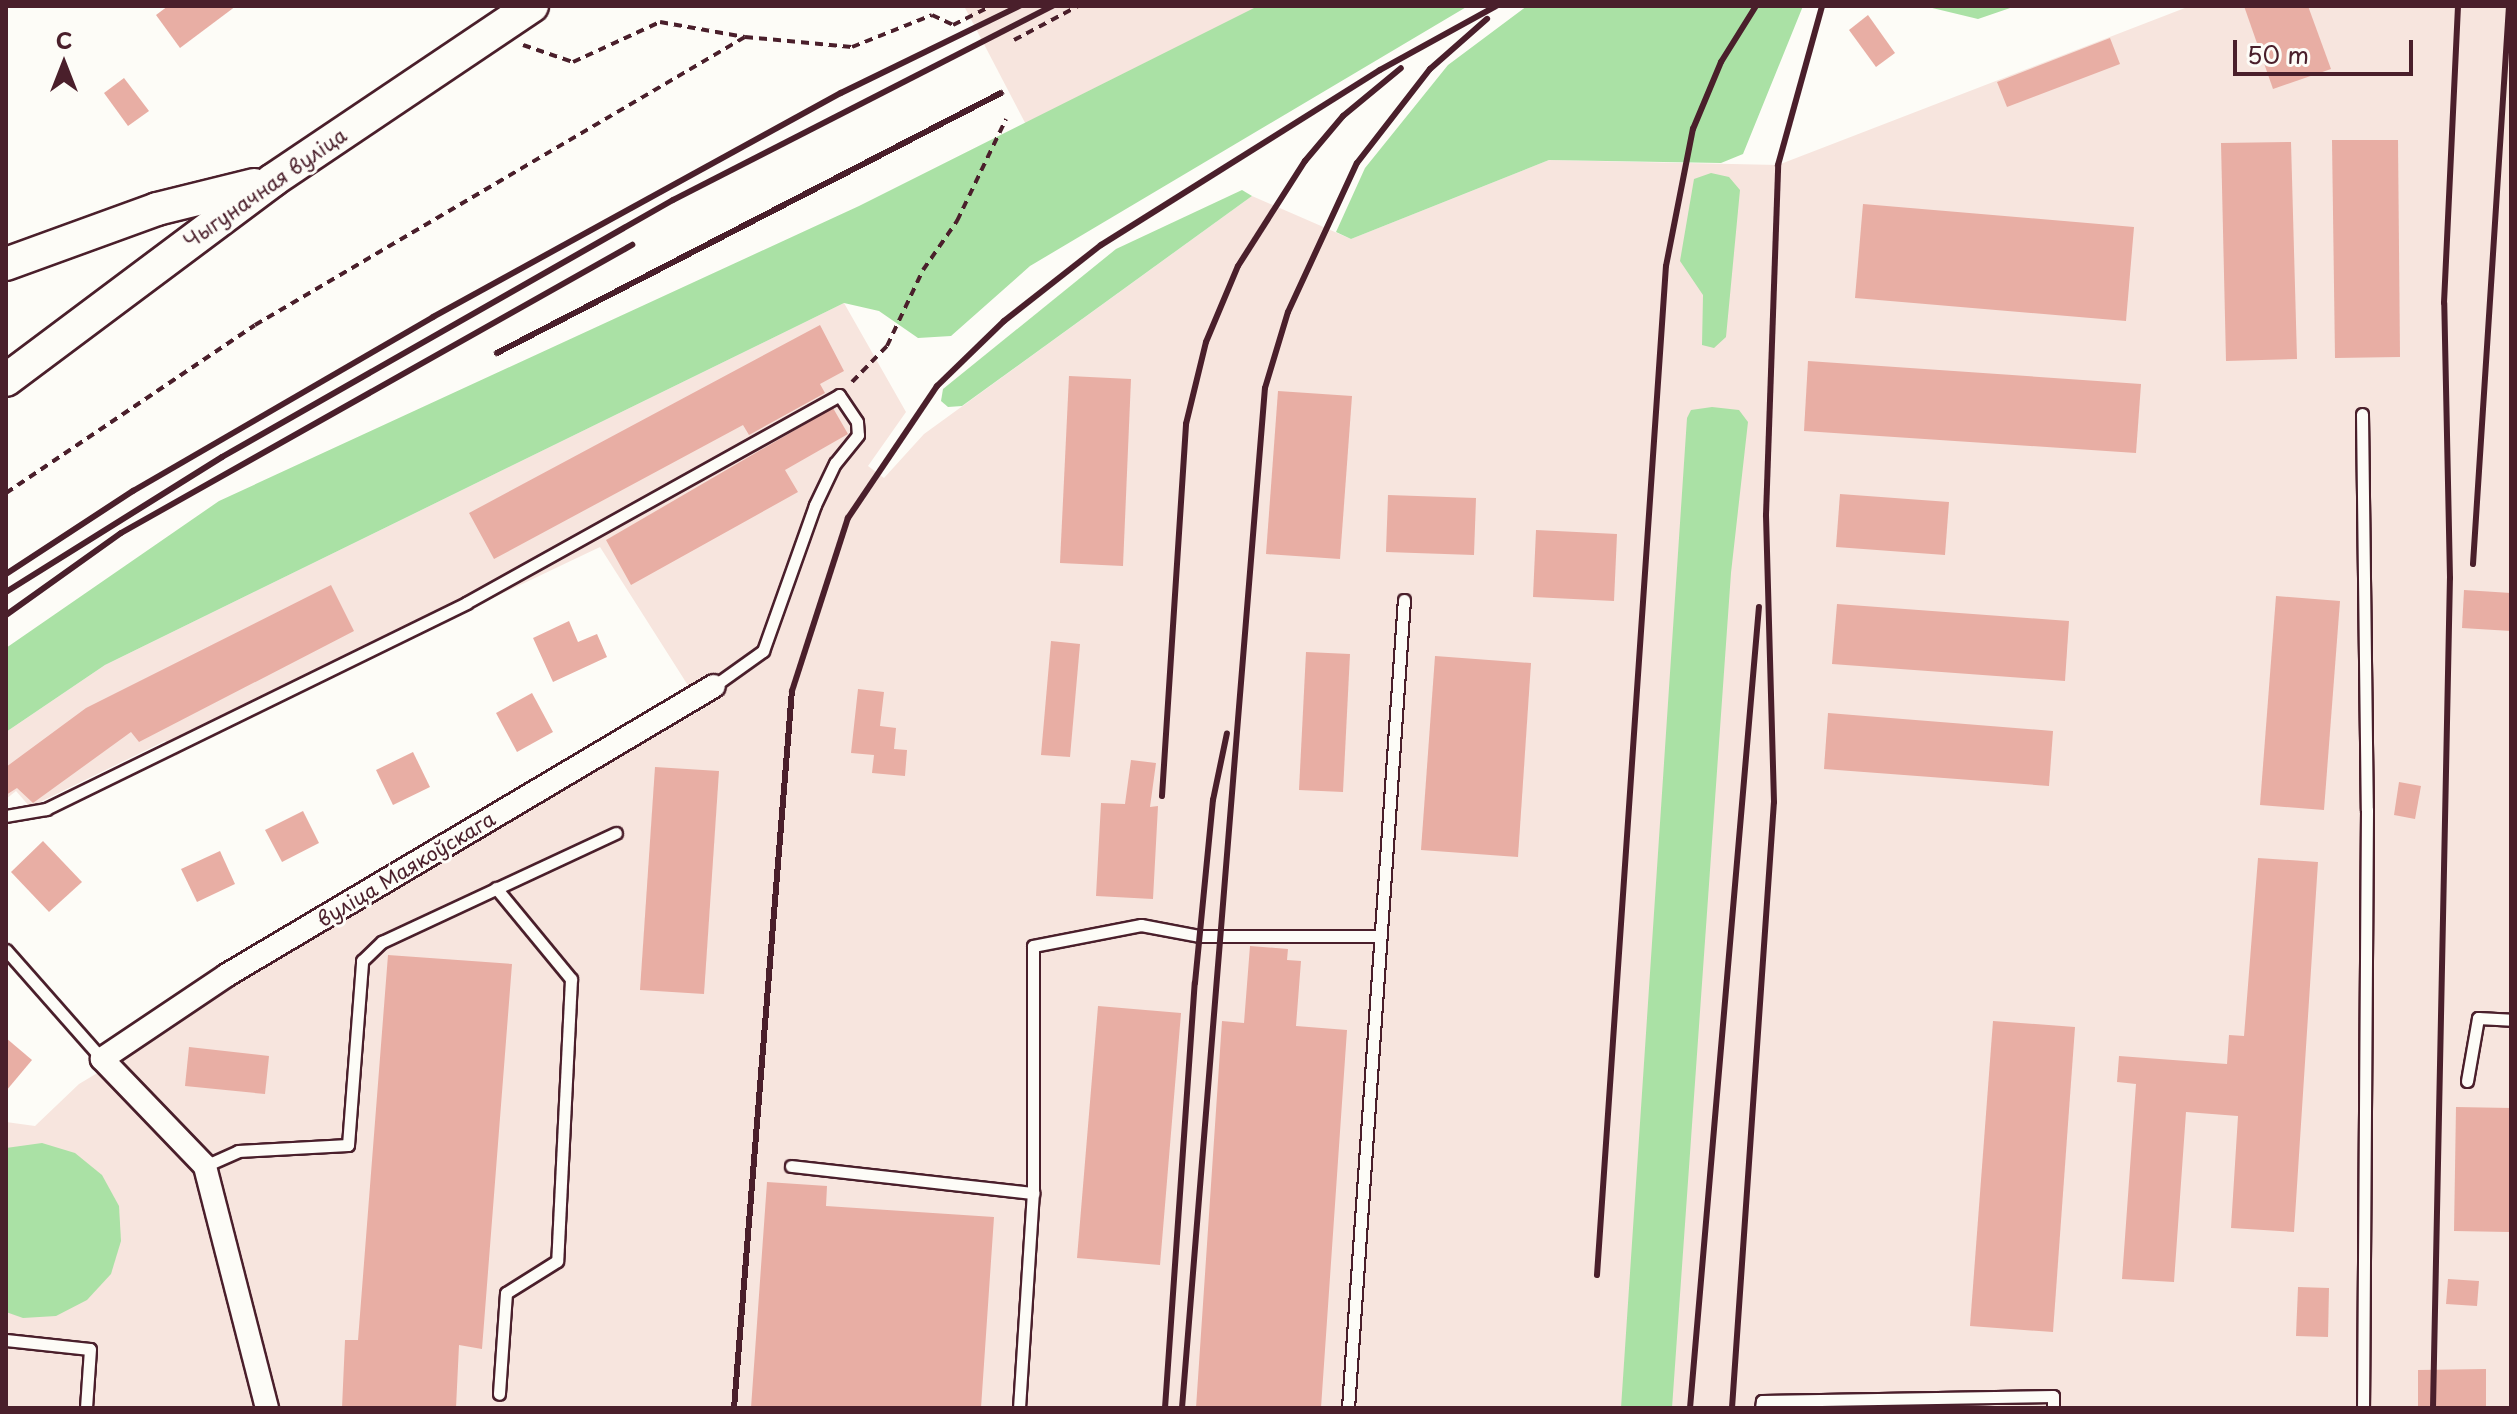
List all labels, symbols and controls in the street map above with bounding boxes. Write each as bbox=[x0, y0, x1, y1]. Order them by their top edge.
text: С bbox=[56, 23, 72, 56]
north arrow bbox=[24, 24, 104, 104]
scale bar bbox=[2237, 24, 2417, 74]
text: 50 m bbox=[2247, 36, 2309, 72]
street label: Чыгуначная вуліца bbox=[179, 122, 351, 254]
street label: вуліца Маякоўскага bbox=[313, 806, 499, 932]

